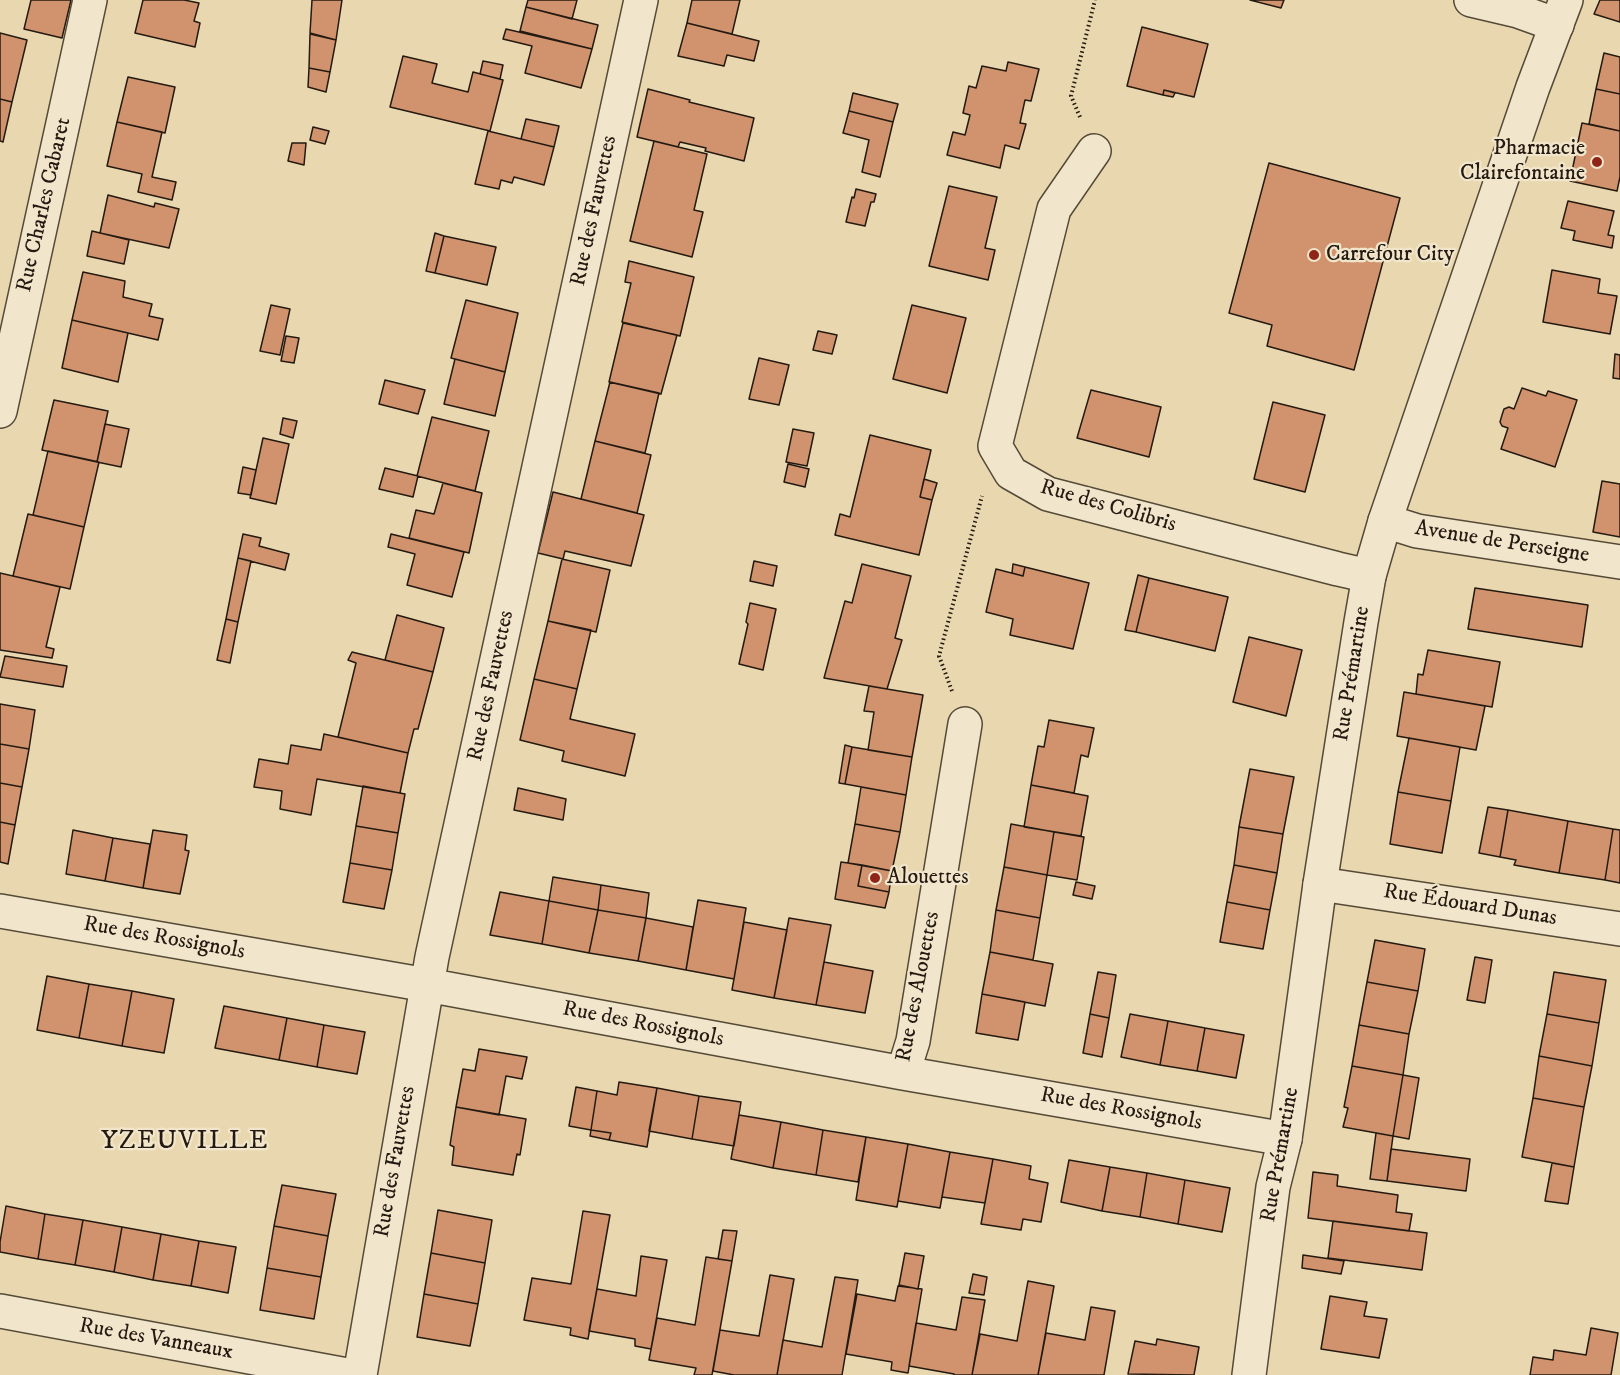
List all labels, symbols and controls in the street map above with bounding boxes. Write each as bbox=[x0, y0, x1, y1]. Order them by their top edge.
street label: Rue Charles Cabaret bbox=[12, 115, 78, 295]
street label: Rue des Fauvettes bbox=[566, 133, 624, 289]
place label: Pharmacie Clairefontaine bbox=[1460, 136, 1585, 188]
marker: Pharmacie Clairefontaine bbox=[1590, 155, 1604, 169]
place label: Carrefour City bbox=[1326, 242, 1454, 268]
marker: Carrefour City bbox=[1307, 248, 1321, 262]
street label: Rue des Colibris bbox=[1037, 475, 1179, 539]
street label: Avenue de Perseigne bbox=[1413, 516, 1591, 570]
street label: Rue Prémartine bbox=[1329, 605, 1377, 743]
street label: Rue des Fauvettes bbox=[463, 608, 521, 764]
place label: Alouettes bbox=[887, 865, 969, 891]
marker: Alouettes bbox=[868, 871, 882, 885]
street label: Rue Édouard Dunas bbox=[1381, 879, 1559, 933]
street label: Rue des Alouettes bbox=[891, 910, 947, 1064]
street label: Rue des Rossignols bbox=[81, 912, 247, 966]
street label: Rue des Rossignols bbox=[560, 996, 726, 1054]
street label: Rue des Rossignols bbox=[1038, 1083, 1204, 1137]
street label: Rue des Fauvettes bbox=[370, 1084, 422, 1240]
street label: Rue Prémartine bbox=[1256, 1086, 1306, 1224]
district label: YZEUVILLE bbox=[101, 1127, 269, 1159]
street label: Rue des Vanneaux bbox=[77, 1313, 235, 1367]

